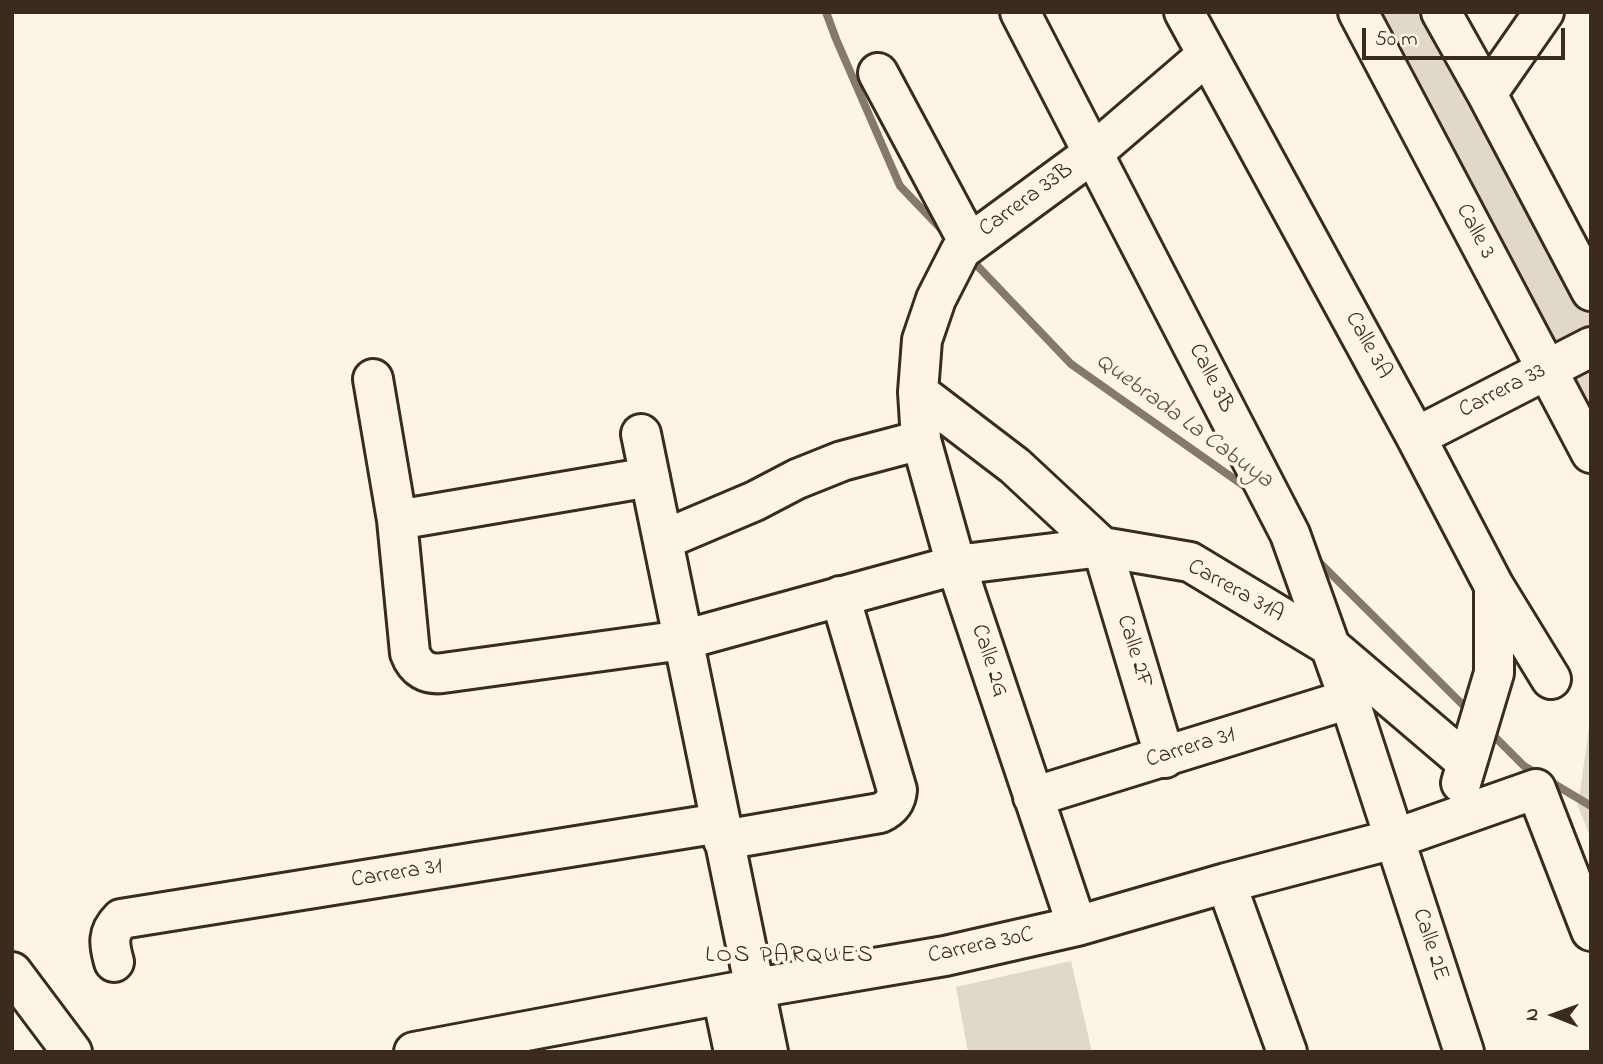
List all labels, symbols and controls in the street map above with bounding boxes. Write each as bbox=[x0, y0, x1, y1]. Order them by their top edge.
scale bar bbox=[1365, 14, 1568, 58]
text: 50 m bbox=[1375, 25, 1418, 55]
street label: Carrera 33B bbox=[975, 158, 1079, 244]
street label: Calle 3 bbox=[1448, 200, 1500, 264]
street label: Calle 3A bbox=[1337, 308, 1397, 384]
street label: Calle 3B bbox=[1181, 340, 1239, 418]
water label: Quebrada La Cabuya bbox=[1089, 348, 1277, 496]
street label: Carrera 33 bbox=[1455, 358, 1551, 426]
street label: Carrera 31A bbox=[1182, 554, 1288, 630]
street label: Calle 2F bbox=[1109, 612, 1157, 692]
street label: Calle 2G bbox=[963, 621, 1013, 701]
street label: Carrera 31 bbox=[1143, 722, 1239, 776]
street label: Carrera 31 bbox=[350, 854, 444, 896]
street label: Calle 2E bbox=[1404, 905, 1454, 985]
street label: Carrera 30C bbox=[926, 922, 1036, 972]
district label: LOS PARQUES bbox=[707, 943, 873, 971]
north arrow bbox=[1519, 980, 1589, 1050]
text: N bbox=[1519, 1008, 1546, 1021]

